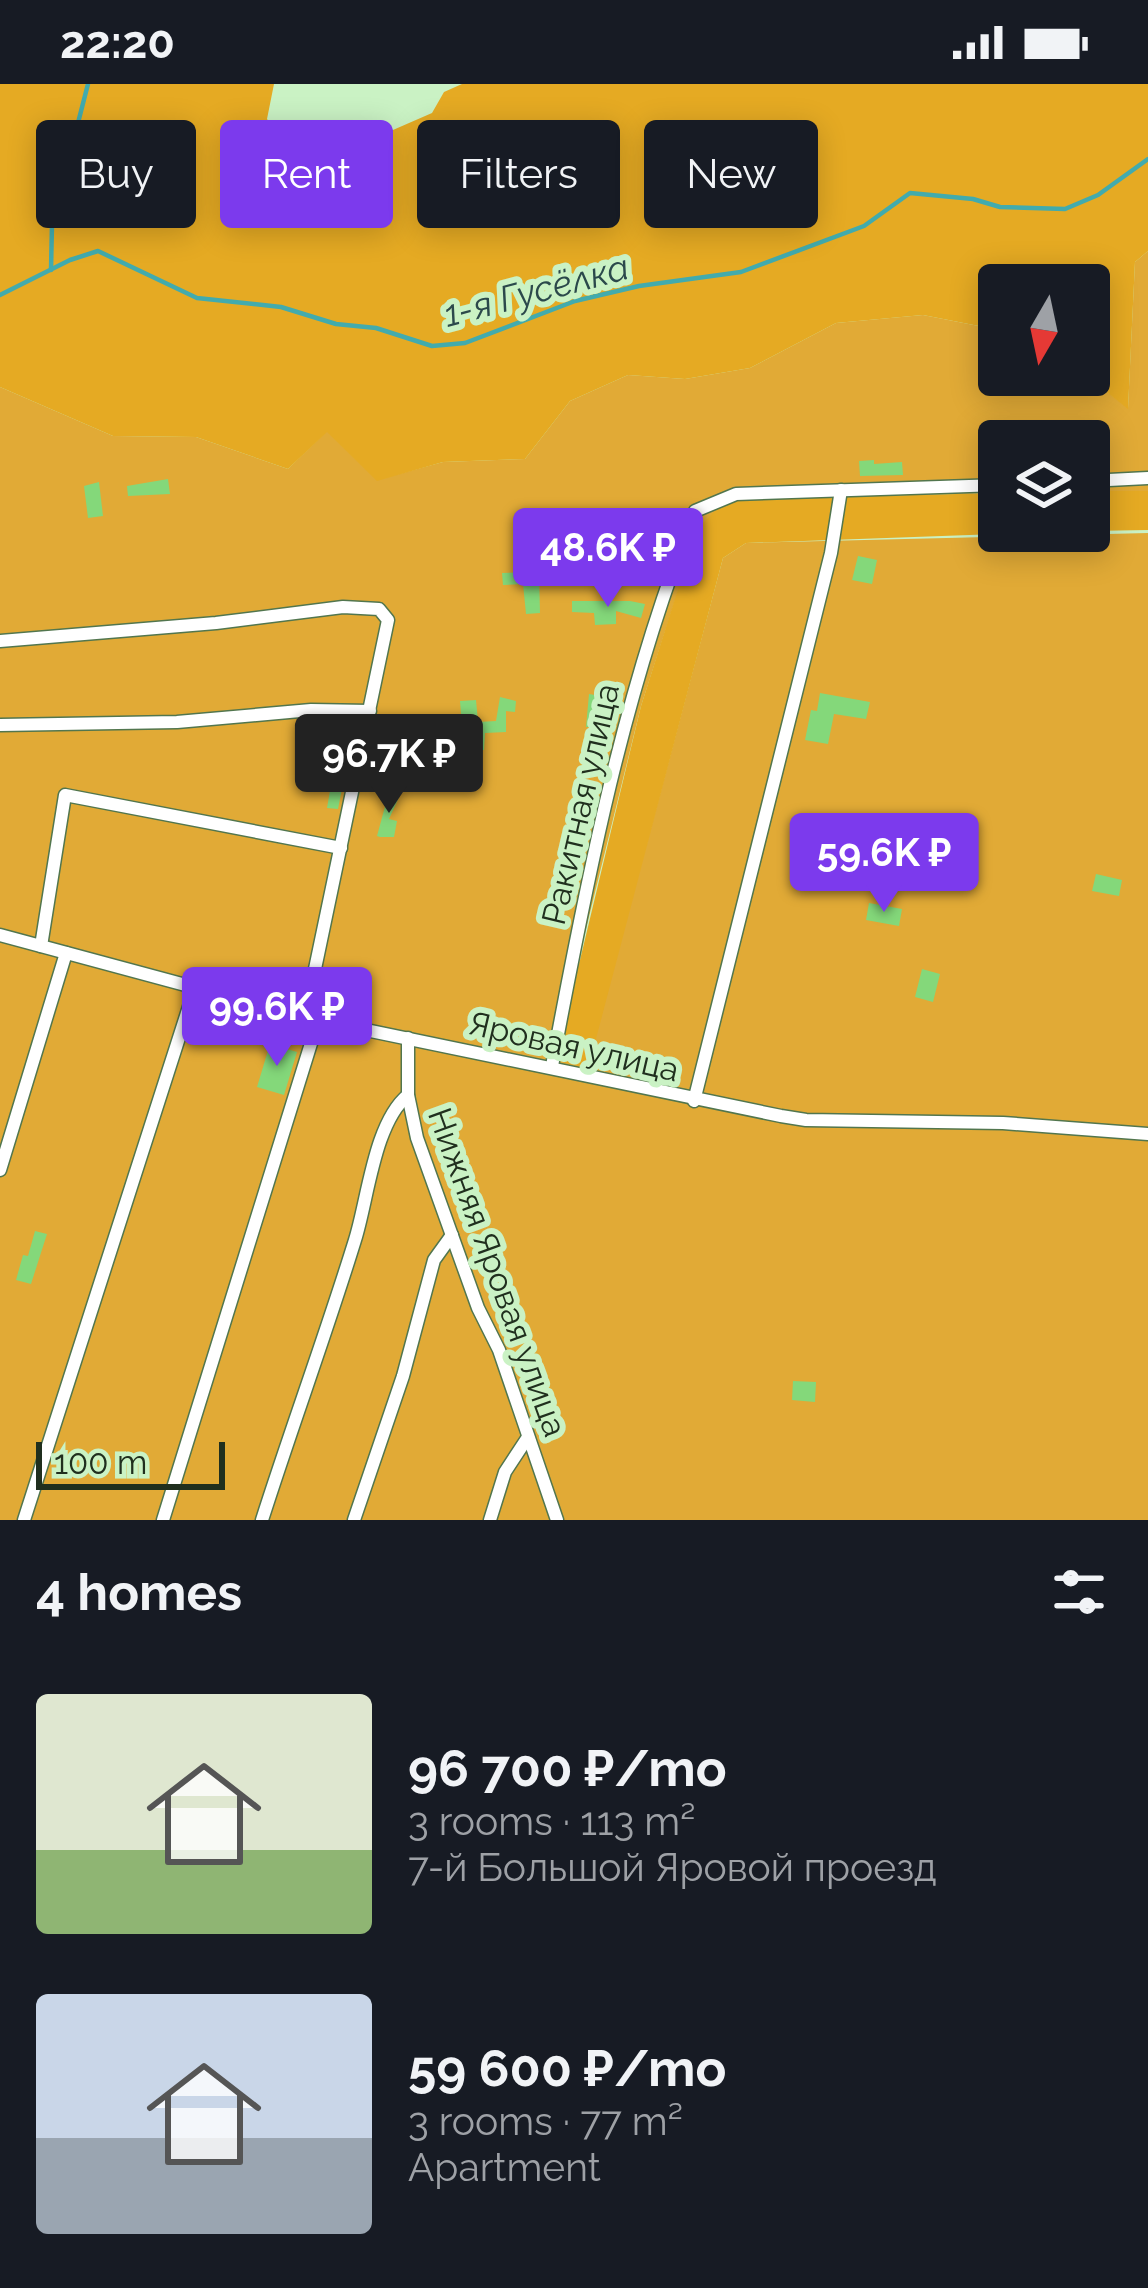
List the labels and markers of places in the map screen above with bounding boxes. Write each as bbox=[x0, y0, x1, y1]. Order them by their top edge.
pin: 48.6K ₽ bbox=[497, 508, 719, 610]
pin: 96.7K ₽ bbox=[278, 714, 500, 816]
pin: 59.6K ₽ bbox=[773, 813, 995, 915]
pin: 99.6K ₽ bbox=[166, 967, 388, 1069]

